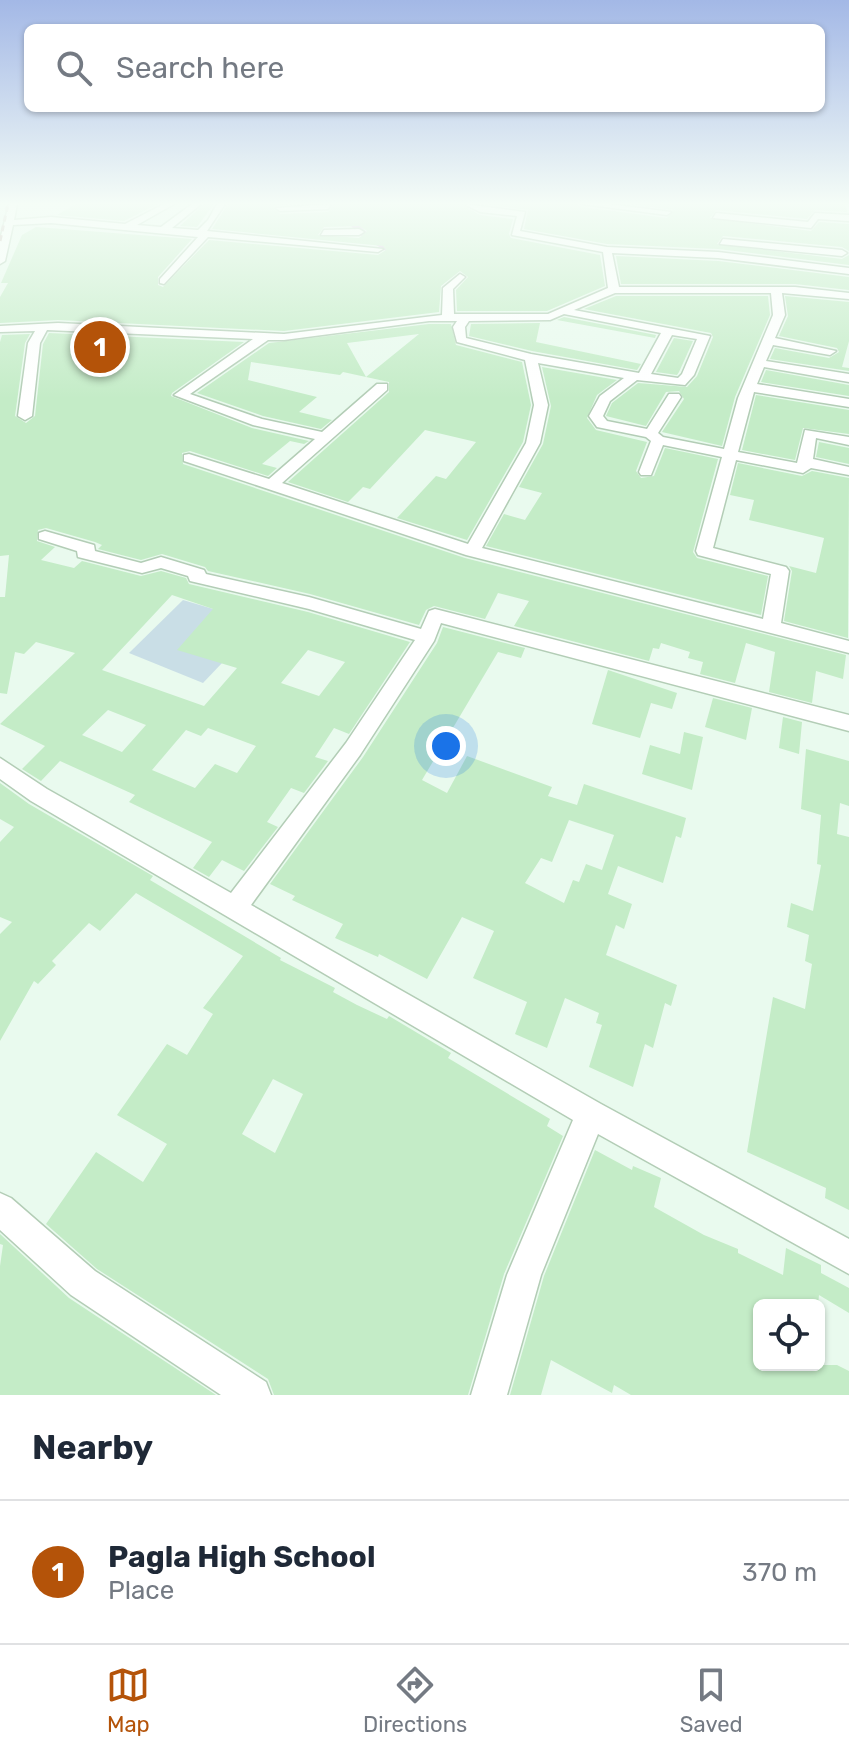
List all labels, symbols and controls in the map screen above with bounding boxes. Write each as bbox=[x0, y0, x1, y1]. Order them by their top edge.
search box bbox=[24, 24, 825, 112]
icon: search bbox=[52, 46, 96, 90]
text: Search here bbox=[116, 50, 284, 86]
pin: 1 bbox=[74, 317, 126, 377]
your location bbox=[426, 726, 466, 766]
map controls bbox=[753, 1299, 825, 1371]
button: locate bbox=[753, 1299, 825, 1371]
text: Nearby bbox=[32, 1427, 153, 1468]
text: Pagla High School bbox=[108, 1539, 376, 1575]
text: 1 bbox=[52, 1557, 64, 1588]
text: 370 m bbox=[742, 1557, 817, 1588]
text: Place bbox=[108, 1575, 174, 1606]
tab: Map bbox=[106, 1663, 150, 1738]
tab: Directions bbox=[363, 1663, 467, 1738]
tab: Saved bbox=[680, 1663, 743, 1738]

